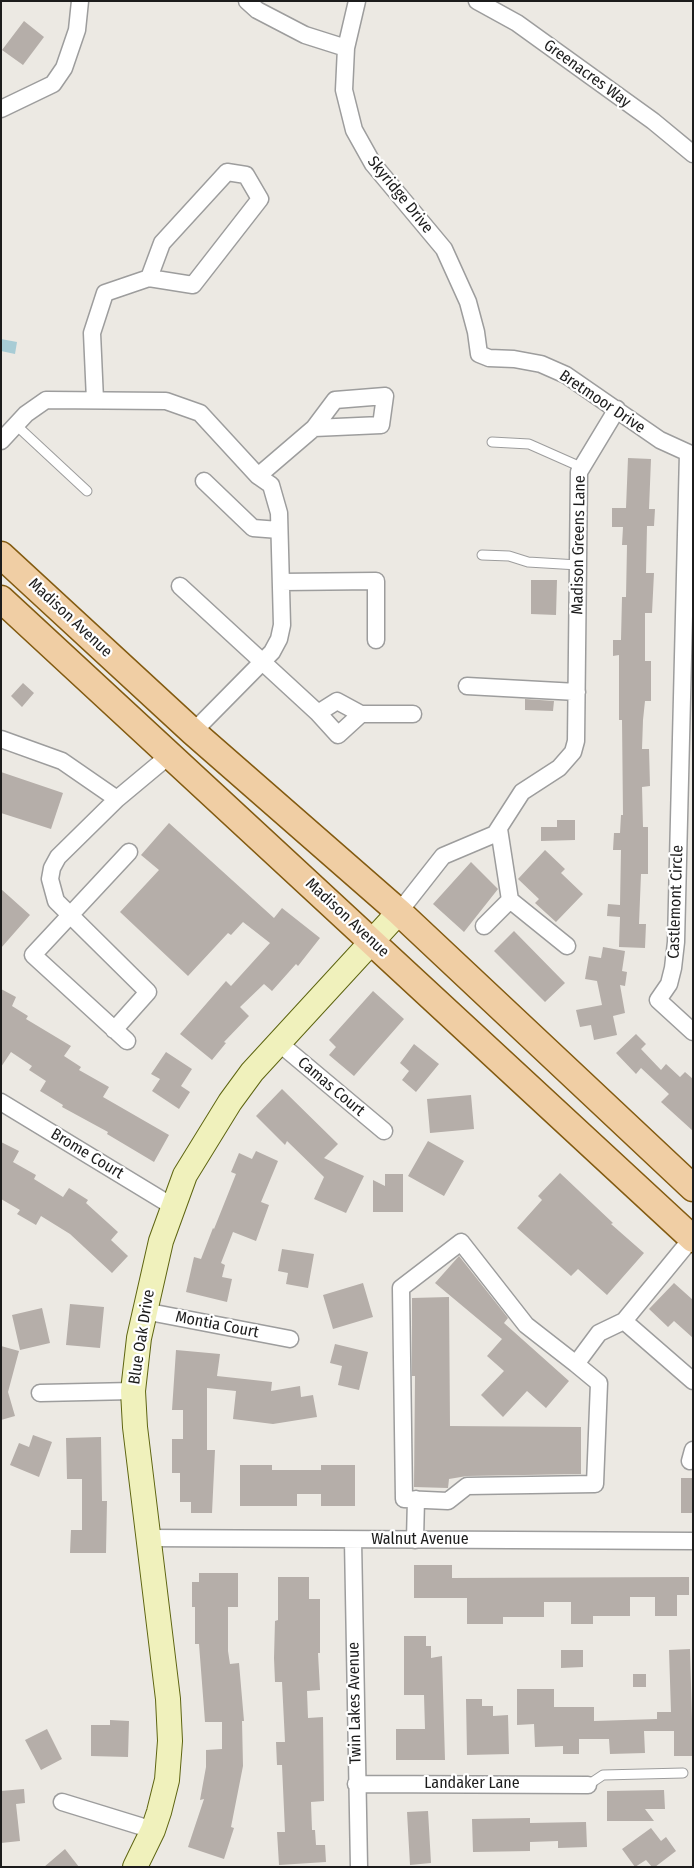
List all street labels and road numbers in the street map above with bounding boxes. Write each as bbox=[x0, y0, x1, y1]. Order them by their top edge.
street label: Greenacres Way bbox=[540, 36, 634, 112]
street label: Skyridge Drive bbox=[363, 153, 437, 237]
street label: Bretmoor Drive bbox=[555, 366, 649, 438]
street label: Madison Greens Lane bbox=[568, 475, 590, 615]
street label: Madison Avenue bbox=[24, 574, 116, 662]
street label: Castlemont Circle bbox=[664, 845, 688, 959]
street label: Madison Avenue bbox=[301, 874, 393, 962]
street label: Camas Court bbox=[293, 1053, 369, 1121]
street label: Brome Court bbox=[47, 1125, 127, 1183]
street label: Blue Oak Drive bbox=[125, 1288, 159, 1386]
street label: Montia Court bbox=[174, 1308, 260, 1342]
street label: Walnut Avenue bbox=[371, 1530, 469, 1550]
street label: Twin Lakes Avenue bbox=[344, 1642, 366, 1764]
street label: Landaker Lane bbox=[424, 1774, 520, 1794]

